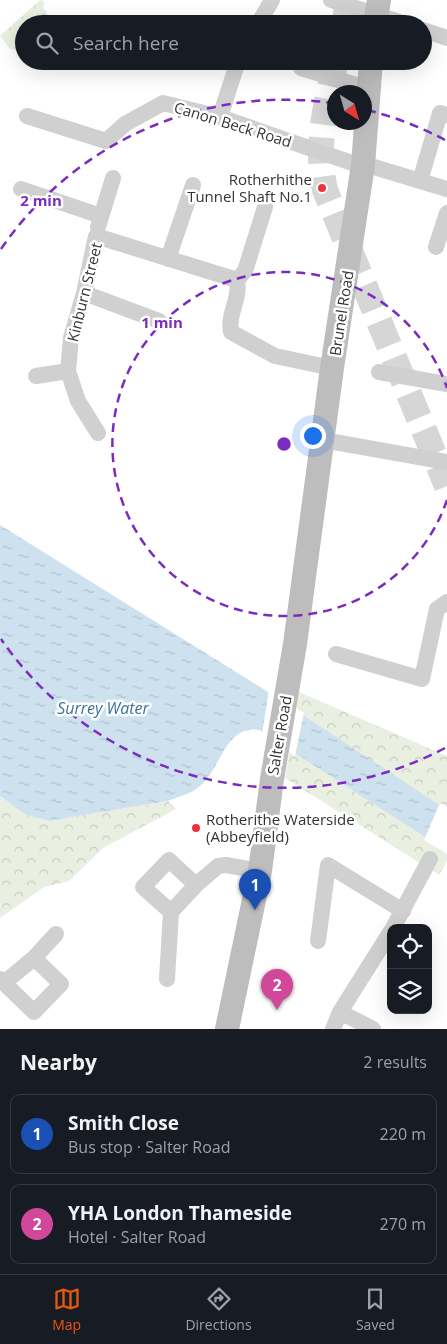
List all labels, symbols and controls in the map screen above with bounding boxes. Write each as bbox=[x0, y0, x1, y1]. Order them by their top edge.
search box bbox=[15, 15, 432, 70]
icon: search bbox=[33, 29, 61, 57]
text: Search here bbox=[73, 30, 179, 56]
north arrow bbox=[327, 85, 372, 130]
street label: Canon Beck Road bbox=[172, 97, 294, 151]
place label: Rotherhithe Tunnel Shaft No.1 bbox=[187, 169, 312, 206]
marker: Rotherhithe Tunnel Shaft No.1 bbox=[316, 182, 328, 194]
text: 2 min bbox=[20, 190, 62, 210]
street label: Kinburn Street bbox=[62, 240, 106, 344]
street label: Brunel Road bbox=[324, 269, 358, 357]
text: 1 min bbox=[141, 312, 183, 332]
your location bbox=[300, 423, 326, 449]
centre of rings bbox=[275, 435, 293, 453]
street label: Salter Road bbox=[262, 694, 296, 776]
water label: Surrey Water bbox=[57, 697, 150, 719]
place label: Rotherithe Waterside (Abbeyfield) bbox=[206, 809, 355, 846]
marker: Rotherithe Waterside (Abbeyfield) bbox=[190, 822, 202, 834]
pin: 1 bbox=[239, 869, 271, 910]
map controls bbox=[387, 924, 432, 1014]
button: locate bbox=[387, 924, 432, 969]
pin: 2 bbox=[261, 969, 293, 1010]
button: layers bbox=[387, 969, 432, 1014]
text: Nearby bbox=[20, 1048, 97, 1076]
text: 2 results bbox=[363, 1051, 427, 1073]
text: Smith Close bbox=[68, 1110, 179, 1136]
text: 1 bbox=[32, 1123, 42, 1145]
text: 220 m bbox=[380, 1123, 426, 1145]
text: Bus stop · Salter Road bbox=[68, 1136, 230, 1158]
text: YHA London Thameside bbox=[68, 1200, 292, 1226]
text: 2 bbox=[32, 1213, 42, 1235]
text: 270 m bbox=[380, 1213, 426, 1235]
text: Hotel · Salter Road bbox=[68, 1226, 206, 1248]
tab: Map bbox=[52, 1285, 81, 1334]
tab: Directions bbox=[185, 1285, 252, 1334]
tab: Saved bbox=[356, 1285, 395, 1334]

